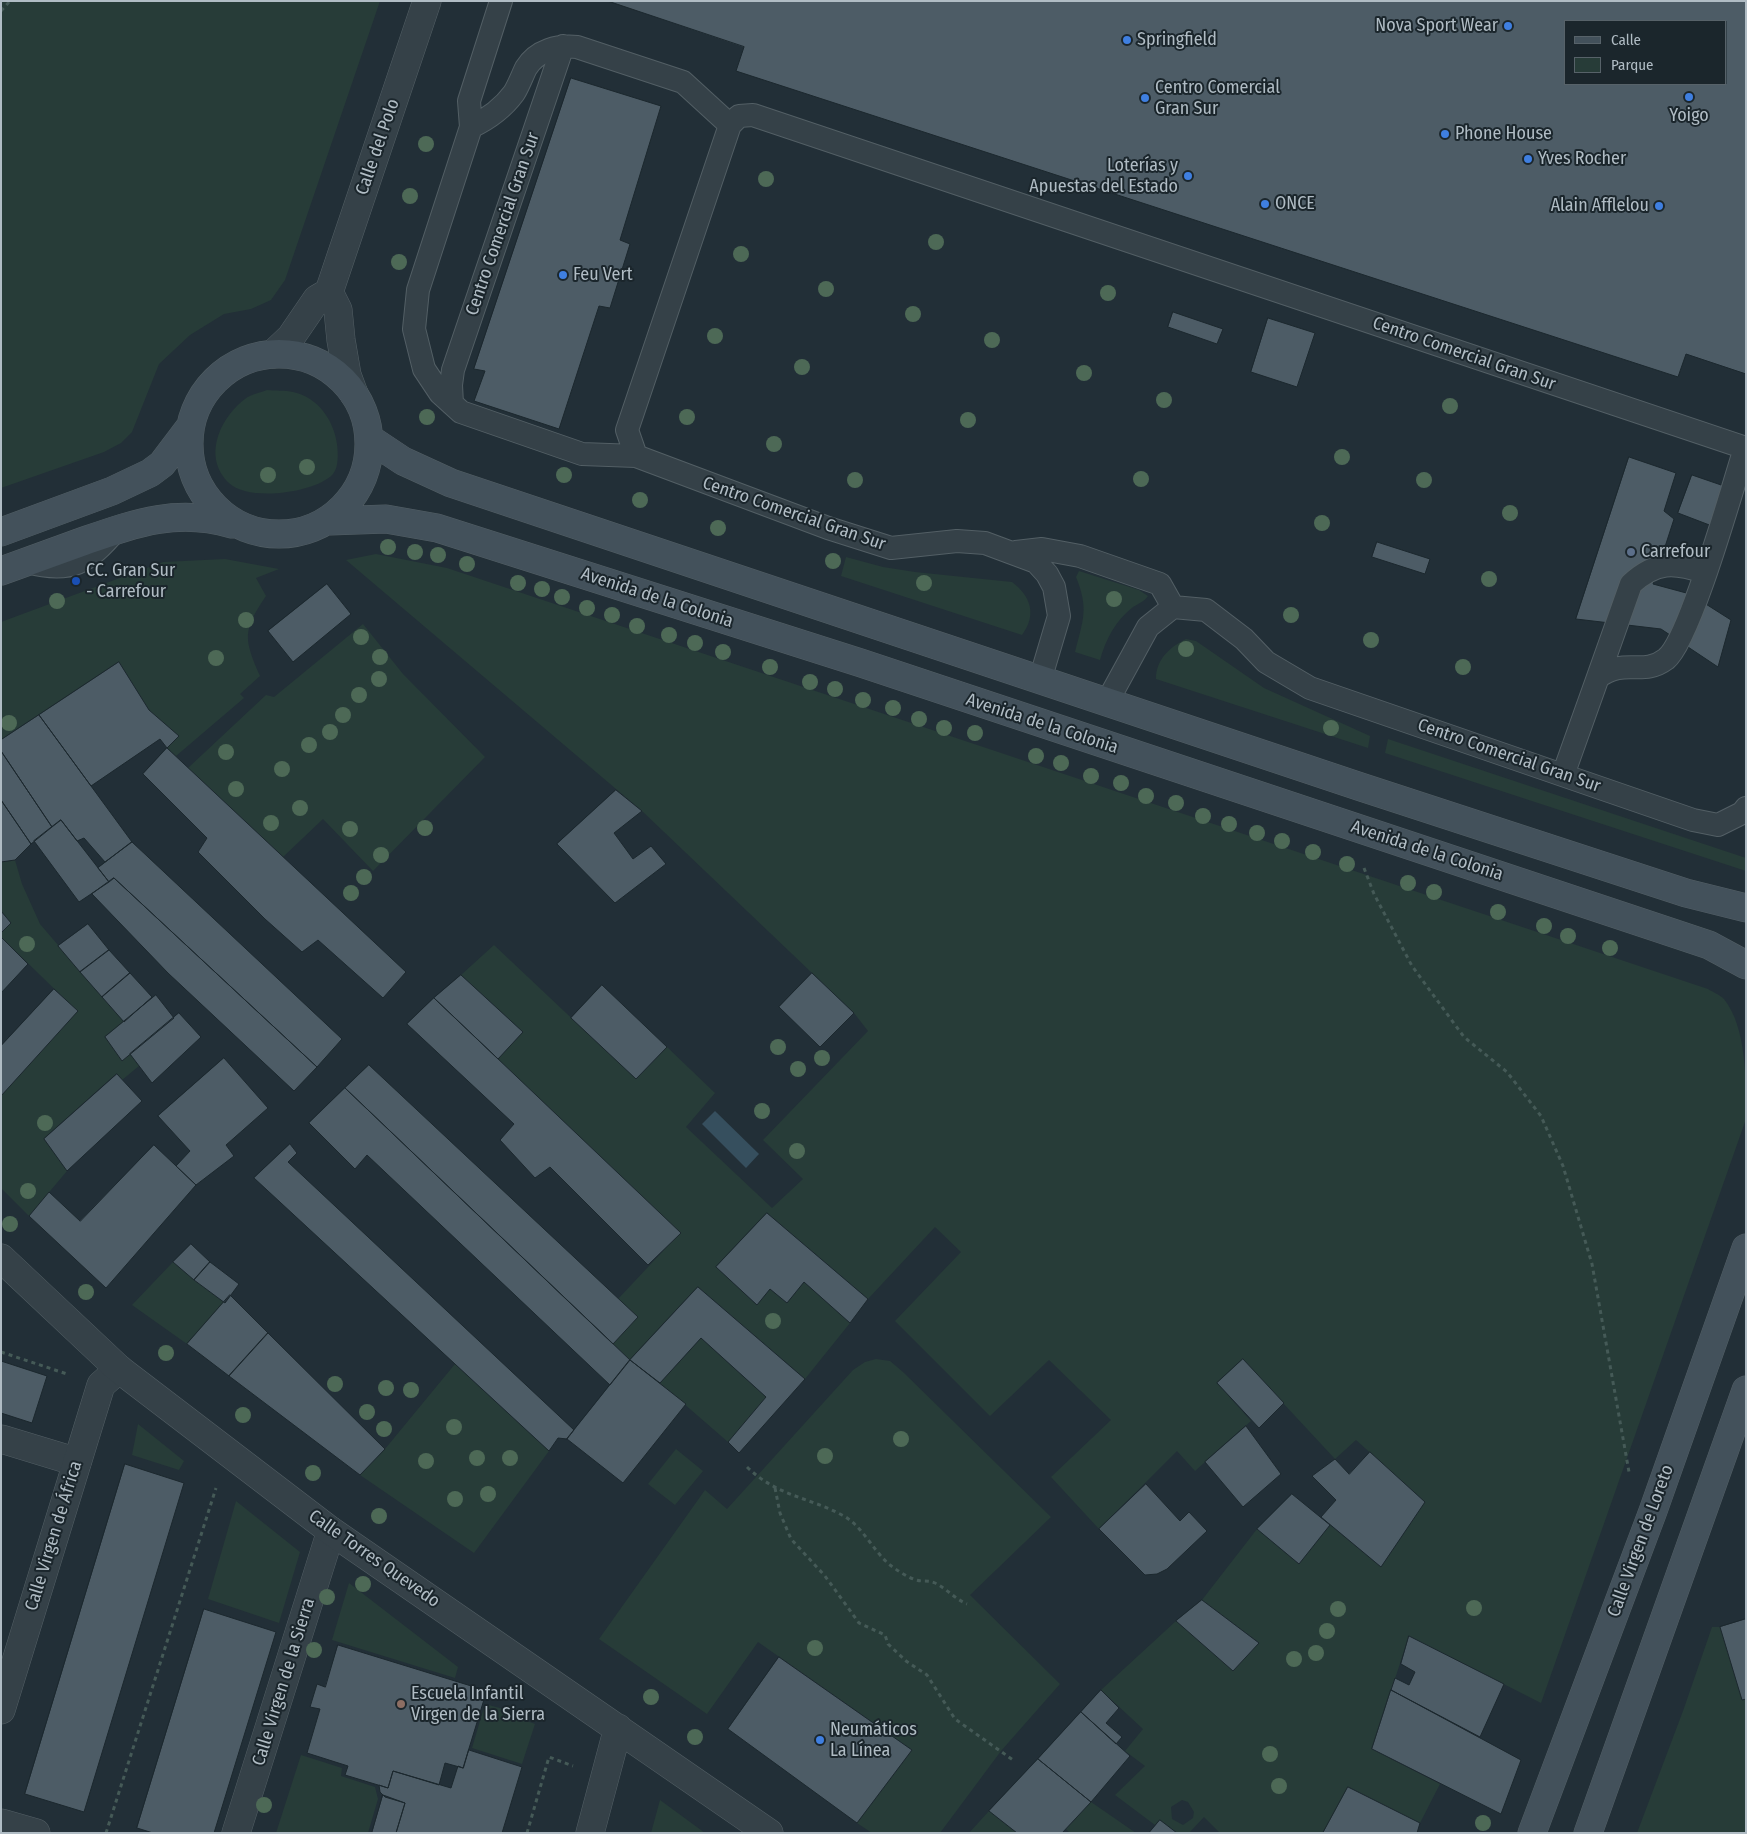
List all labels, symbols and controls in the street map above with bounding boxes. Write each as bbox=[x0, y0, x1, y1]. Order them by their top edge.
place label: Nova Sport Wear bbox=[1375, 15, 1498, 37]
marker: Nova Sport Wear bbox=[1502, 20, 1514, 32]
legend bbox=[1564, 20, 1727, 85]
place label: Springfield bbox=[1137, 29, 1217, 51]
text: Calle bbox=[1611, 31, 1641, 49]
marker: Springfield bbox=[1121, 34, 1133, 46]
text: Parque bbox=[1611, 56, 1654, 74]
place label: Centro Comercial Gran Sur bbox=[1155, 77, 1280, 120]
marker: Yoigo bbox=[1683, 91, 1695, 103]
marker: Centro Comercial Gran Sur bbox=[1139, 92, 1151, 104]
street label: Calle del Polo bbox=[351, 96, 405, 198]
place label: Yoigo bbox=[1669, 105, 1709, 127]
place label: Phone House bbox=[1455, 123, 1552, 145]
marker: Phone House bbox=[1439, 128, 1451, 140]
street label: Centro Comercial Gran Sur bbox=[461, 130, 545, 318]
place label: Yves Rocher bbox=[1538, 148, 1626, 170]
marker: Yves Rocher bbox=[1522, 153, 1534, 165]
place label: Loterías y Apuestas del Estado bbox=[1029, 155, 1178, 198]
marker: Loterías y Apuestas del Estado bbox=[1182, 170, 1194, 182]
place label: ONCE bbox=[1275, 193, 1315, 215]
place label: Alain Afflelou bbox=[1551, 195, 1649, 217]
marker: ONCE bbox=[1259, 198, 1271, 210]
marker: Alain Afflelou bbox=[1653, 200, 1665, 212]
place label: Feu Vert bbox=[573, 264, 633, 286]
marker: Feu Vert bbox=[557, 269, 569, 281]
street label: Centro Comercial Gran Sur bbox=[1370, 312, 1558, 396]
street label: Centro Comercial Gran Sur bbox=[700, 472, 888, 556]
place label: Carrefour bbox=[1641, 541, 1710, 563]
marker: Carrefour bbox=[1625, 546, 1637, 558]
place label: CC. Gran Sur - Carrefour bbox=[86, 560, 175, 602]
street label: Avenida de la Colonia bbox=[578, 563, 736, 633]
marker: CC. Gran Sur - Carrefour bbox=[70, 575, 82, 587]
street label: Avenida de la Colonia bbox=[963, 689, 1121, 759]
street label: Centro Comercial Gran Sur bbox=[1415, 714, 1603, 798]
street label: Avenida de la Colonia bbox=[1348, 816, 1506, 886]
street label: Calle Virgen de África bbox=[21, 1458, 87, 1614]
street label: Calle Virgen de Loreto bbox=[1603, 1462, 1679, 1620]
street label: Calle Torres Quevedo bbox=[304, 1506, 444, 1612]
street label: Calle Virgen de la Sierra bbox=[248, 1595, 320, 1769]
place label: Escuela Infantil Virgen de la Sierra bbox=[411, 1683, 545, 1726]
marker: Escuela Infantil Virgen de la Sierra bbox=[395, 1698, 407, 1710]
place label: Neumáticos La Línea bbox=[830, 1719, 917, 1762]
marker: Neumáticos La Línea bbox=[814, 1734, 826, 1746]

